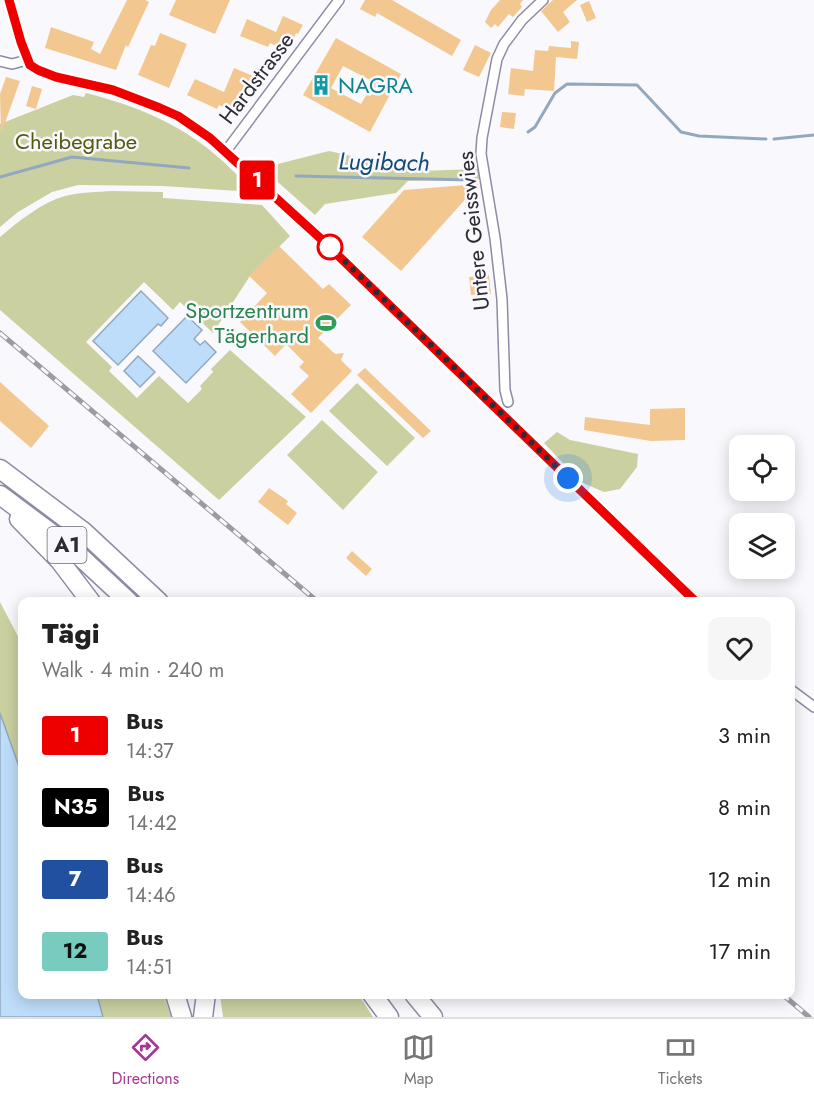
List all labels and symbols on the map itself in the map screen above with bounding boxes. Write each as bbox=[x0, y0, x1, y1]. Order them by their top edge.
street label: Hardstrasse bbox=[211, 25, 301, 131]
place label: NAGRA bbox=[338, 69, 413, 101]
building icon: NAGRA bbox=[309, 73, 333, 97]
park label: Cheibegrabe bbox=[15, 125, 137, 157]
water label: Lugibach bbox=[338, 143, 430, 180]
street label: Untere Geisswies bbox=[449, 150, 497, 312]
line badge: 1 bbox=[238, 160, 276, 200]
unlabelled marker bbox=[317, 234, 343, 260]
place label: Sportzentrum Tägerhard bbox=[185, 294, 309, 351]
sports icon: Sportzentrum Tägerhard bbox=[314, 311, 338, 335]
your location bbox=[553, 463, 583, 493]
road number: A1 bbox=[48, 527, 86, 563]

